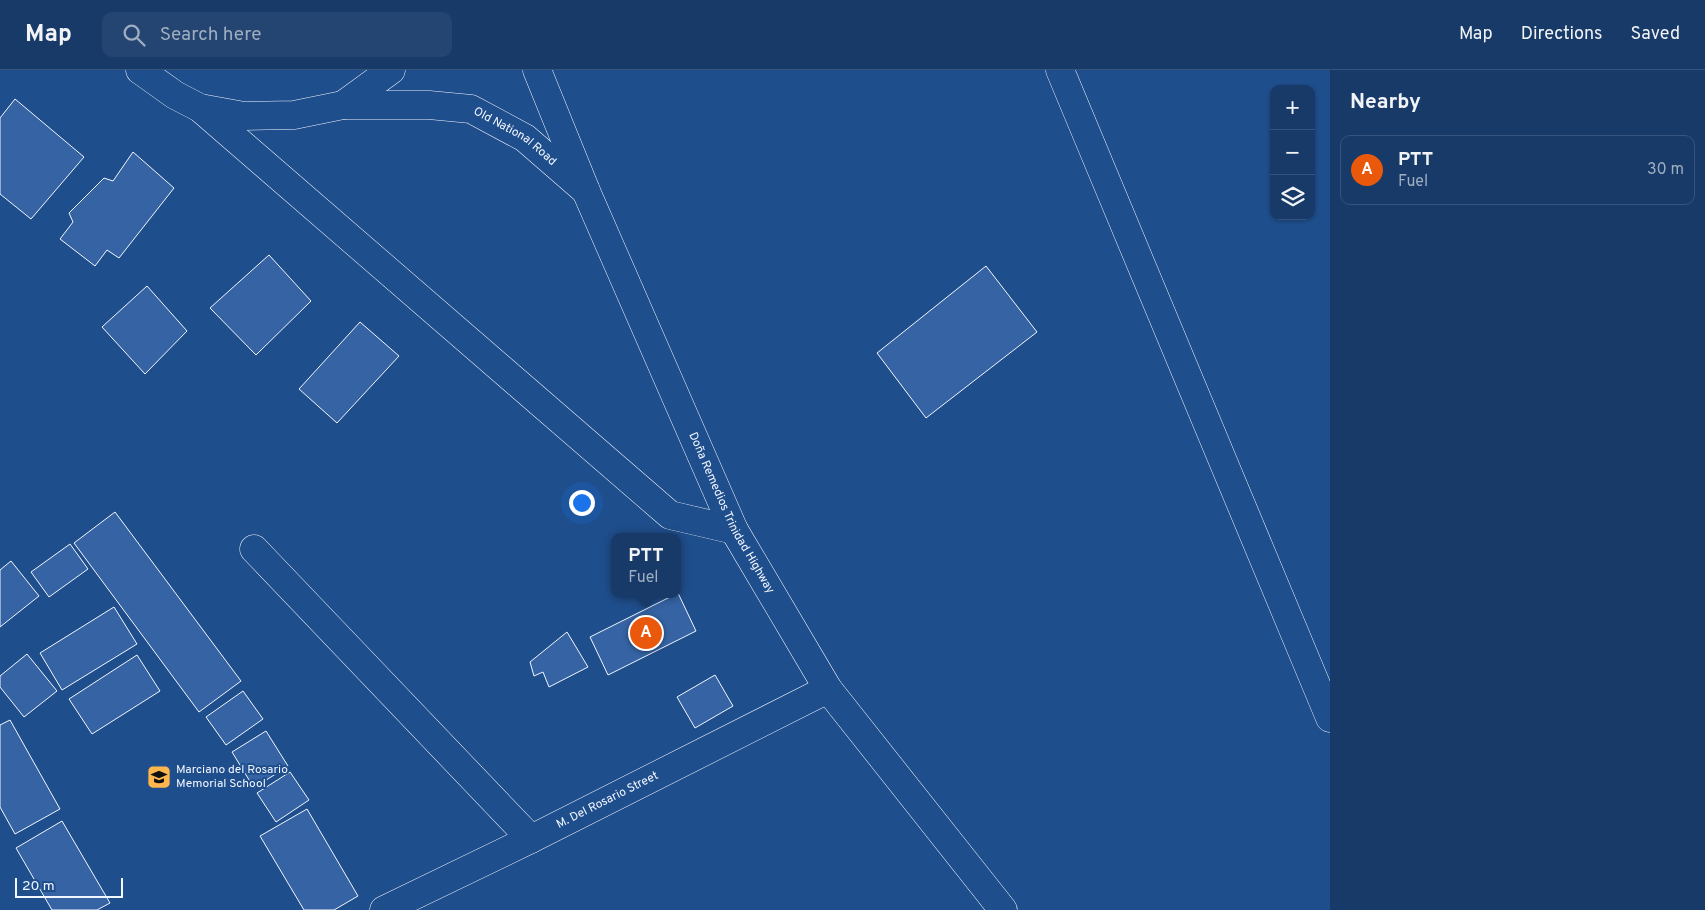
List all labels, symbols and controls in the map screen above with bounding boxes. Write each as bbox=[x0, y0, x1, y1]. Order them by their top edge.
search box bbox=[102, 12, 452, 57]
text: Map bbox=[25, 20, 72, 50]
icon: search bbox=[120, 21, 148, 49]
text: Search here bbox=[160, 23, 261, 47]
text: Map bbox=[1459, 23, 1493, 46]
text: Directions bbox=[1521, 23, 1603, 46]
text: Saved bbox=[1631, 23, 1680, 46]
map controls bbox=[1270, 85, 1315, 220]
button: + bbox=[1270, 85, 1315, 130]
text: Nearby bbox=[1350, 89, 1421, 116]
street label: Old National Road bbox=[470, 104, 560, 170]
button: − bbox=[1270, 130, 1315, 175]
text: PTT bbox=[1398, 148, 1433, 172]
text: A bbox=[1361, 160, 1373, 180]
text: 30 m bbox=[1647, 160, 1684, 180]
text: Fuel bbox=[1398, 172, 1428, 192]
button: layers bbox=[1270, 175, 1315, 220]
street label: Doña Remedios Trinidad Highway bbox=[684, 430, 778, 597]
your location bbox=[569, 490, 595, 516]
popup bbox=[611, 533, 681, 598]
text: PTT bbox=[628, 544, 664, 568]
text: Fuel bbox=[628, 568, 659, 588]
pin: A bbox=[630, 614, 662, 652]
place label: Marciano del Rosario Memorial School bbox=[176, 762, 288, 792]
school or university icon: Marciano del Rosario Memorial School bbox=[146, 764, 172, 790]
street label: M. Del Rosario Street bbox=[554, 768, 661, 833]
scale bar bbox=[15, 875, 122, 898]
text: 20 m bbox=[22, 878, 55, 895]

